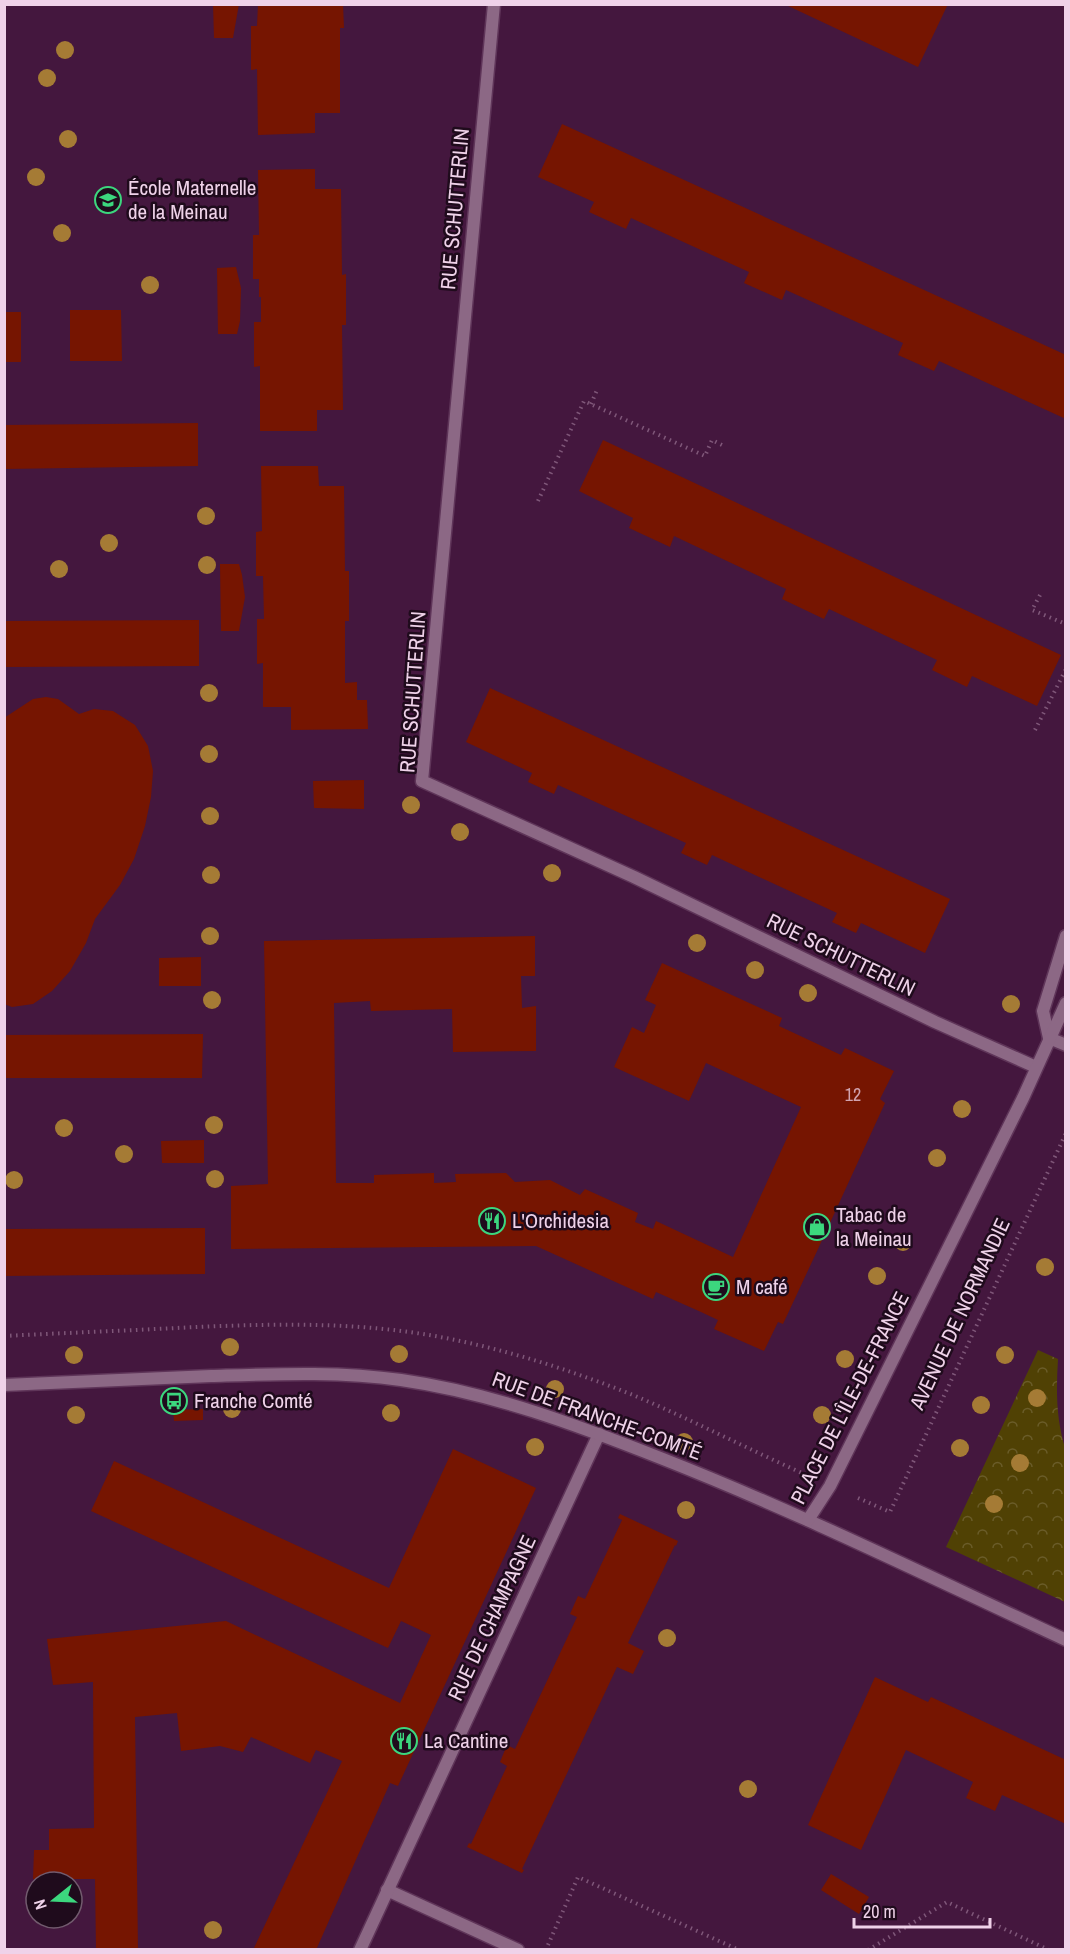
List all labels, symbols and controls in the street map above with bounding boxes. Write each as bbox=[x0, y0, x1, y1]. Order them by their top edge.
street label: RUE SCHUTTERLIN bbox=[433, 127, 476, 291]
place label: École Maternelle de la Meinau bbox=[128, 173, 256, 226]
school or university icon: École Maternelle de la Meinau bbox=[93, 185, 123, 215]
street label: RUE SCHUTTERLIN bbox=[392, 610, 433, 774]
street label: RUE SCHUTTERLIN bbox=[762, 906, 920, 1003]
house number: 12 bbox=[845, 1082, 861, 1107]
place label: Tabac de la Meinau bbox=[836, 1200, 912, 1253]
restaurant icon: L'Orchidesia bbox=[477, 1206, 507, 1236]
place label: L'Orchidesia bbox=[512, 1206, 610, 1235]
shop icon: Tabac de la Meinau bbox=[802, 1212, 832, 1242]
street label: AVENUE DE NORMANDIE bbox=[902, 1213, 1017, 1415]
cafe icon: M café bbox=[701, 1272, 731, 1302]
place label: M café bbox=[736, 1272, 788, 1301]
street label: PLACE DE L'ÎLE-DE-FRANCE bbox=[783, 1287, 916, 1509]
street label: RUE DE FRANCHE-COMTÉ bbox=[488, 1364, 706, 1467]
bus stop icon: Franche Comté bbox=[159, 1386, 189, 1416]
place label: Franche Comté bbox=[194, 1386, 313, 1415]
street label: RUE DE CHAMPAGNE bbox=[440, 1530, 543, 1705]
restaurant icon: La Cantine bbox=[389, 1726, 419, 1756]
place label: La Cantine bbox=[424, 1726, 508, 1755]
north arrow bbox=[24, 1870, 84, 1930]
scale bar bbox=[854, 1891, 990, 1929]
text: N bbox=[28, 1897, 52, 1913]
text: 20 m bbox=[863, 1899, 896, 1924]

